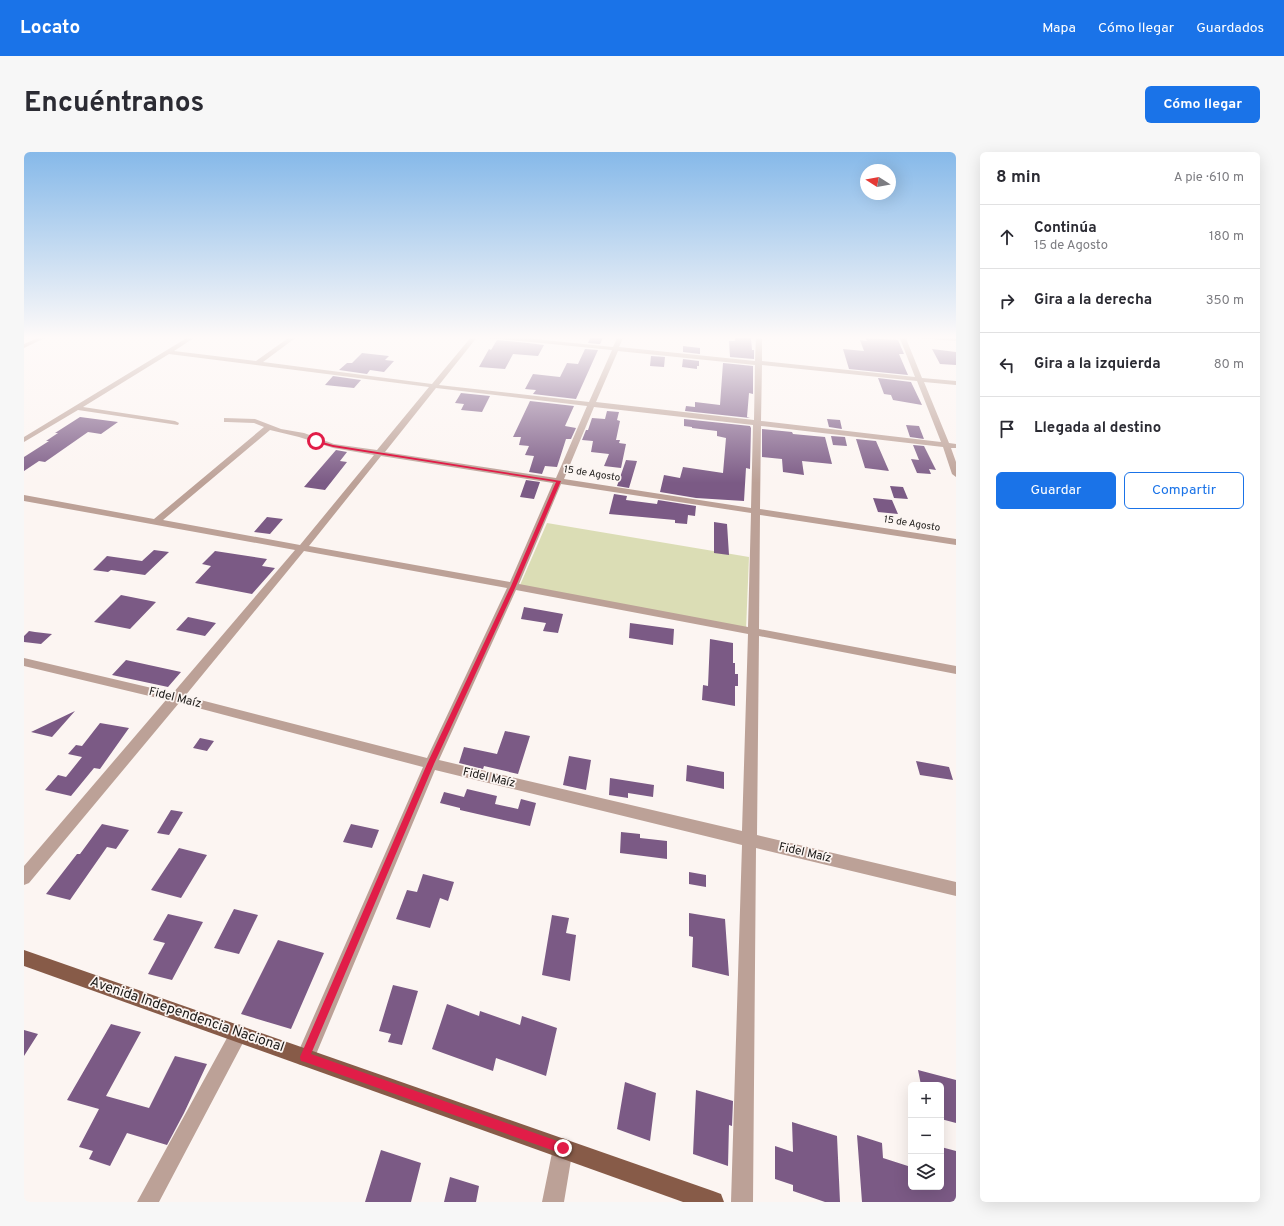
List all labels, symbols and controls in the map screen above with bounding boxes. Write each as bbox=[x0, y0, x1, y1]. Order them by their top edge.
text: Locato bbox=[20, 16, 80, 40]
text: Mapa bbox=[1042, 20, 1076, 37]
text: Cómo llegar bbox=[1098, 20, 1174, 37]
text: Guardados bbox=[1196, 20, 1264, 37]
text: Encuéntranos bbox=[24, 86, 204, 122]
button: Cómo llegar bbox=[1145, 86, 1260, 123]
north arrow bbox=[860, 164, 896, 200]
text: 8 min bbox=[996, 167, 1041, 189]
text: A pie · 610 m bbox=[1174, 170, 1244, 186]
text: Continúa bbox=[1034, 219, 1096, 238]
icon: ahead bbox=[996, 226, 1018, 248]
text: 180 m bbox=[1209, 229, 1244, 245]
text: 15 de Agosto bbox=[1034, 238, 1108, 254]
icon: right bbox=[996, 290, 1018, 312]
text: Gira a la derecha bbox=[1034, 291, 1152, 310]
text: 350 m bbox=[1206, 293, 1244, 309]
icon: left bbox=[996, 354, 1018, 376]
text: Gira a la izquierda bbox=[1034, 355, 1161, 374]
text: 80 m bbox=[1214, 357, 1244, 373]
icon: arrive bbox=[996, 418, 1018, 440]
text: Llegada al destino bbox=[1034, 419, 1161, 438]
route start bbox=[307, 432, 325, 450]
street label: 15 de Agosto bbox=[563, 463, 622, 485]
button: Guardar bbox=[996, 472, 1116, 509]
button: Compartir bbox=[1124, 472, 1244, 509]
street label: 15 de Agosto bbox=[883, 513, 942, 535]
street label: Fidel Maíz bbox=[147, 684, 203, 712]
street label: Fidel Maíz bbox=[461, 764, 517, 792]
street label: Fidel Maíz bbox=[777, 839, 833, 867]
street label: Avenida Independencia Nacional bbox=[88, 974, 286, 1056]
map controls bbox=[908, 1082, 944, 1190]
button: + bbox=[908, 1082, 944, 1118]
button: − bbox=[908, 1118, 944, 1154]
route end bbox=[554, 1139, 572, 1157]
button: layers bbox=[908, 1154, 944, 1190]

